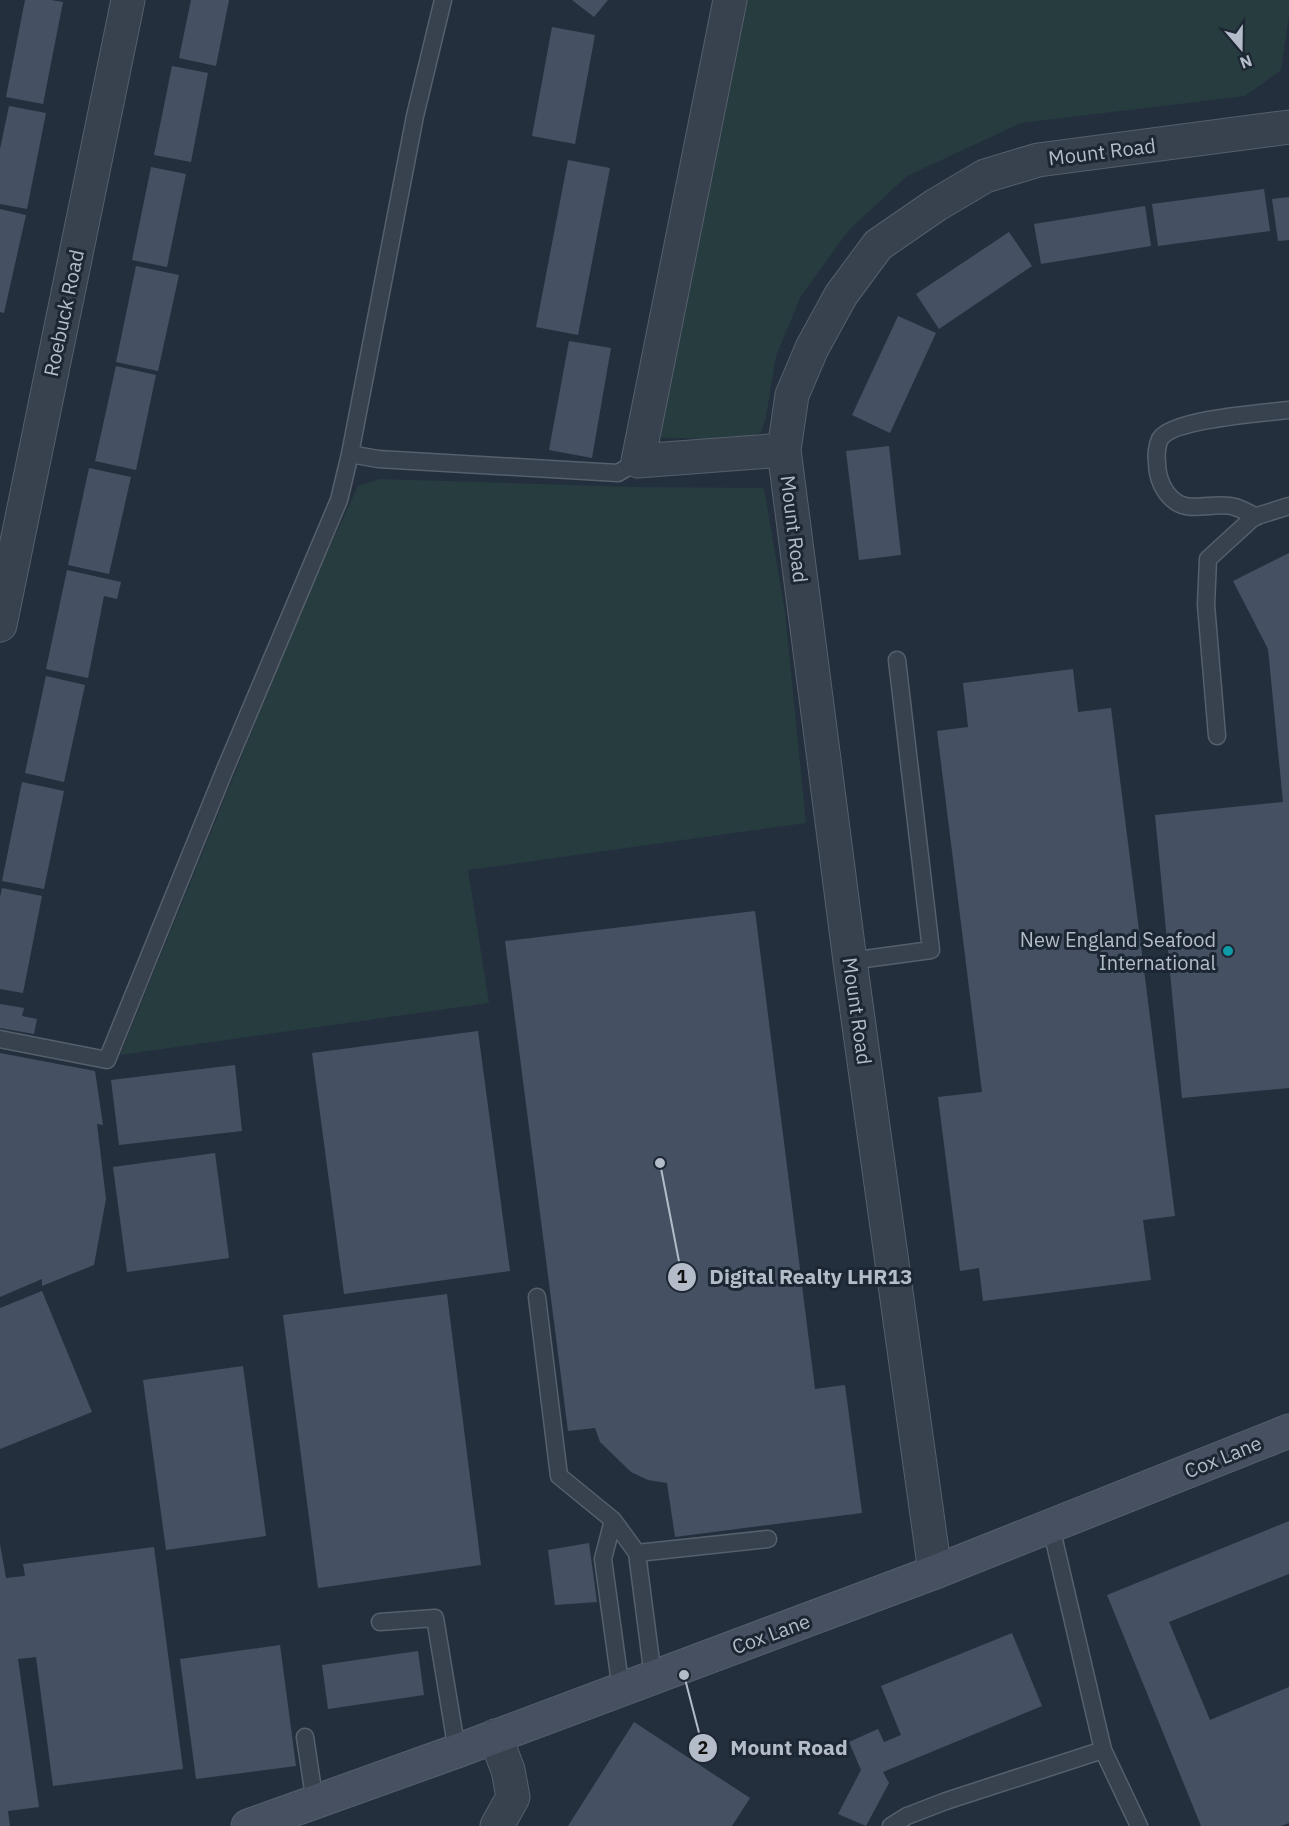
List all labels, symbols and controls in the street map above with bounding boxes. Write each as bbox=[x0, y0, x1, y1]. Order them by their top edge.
north arrow bbox=[1211, 18, 1271, 78]
text: N bbox=[1237, 51, 1255, 73]
street label: Mount Road bbox=[1047, 132, 1157, 171]
street label: Roebuck Road bbox=[37, 247, 90, 379]
street label: Mount Road bbox=[775, 474, 814, 584]
place label: New England Seafood International bbox=[1020, 926, 1216, 976]
marker: New England Seafood International bbox=[1221, 944, 1235, 958]
street label: Mount Road bbox=[837, 956, 878, 1066]
callout: Digital Realty LHR13 bbox=[667, 1257, 924, 1296]
text: Digital Realty LHR13 bbox=[709, 1262, 913, 1290]
text: 1 bbox=[677, 1265, 688, 1288]
street label: Cox Lane bbox=[1180, 1429, 1266, 1484]
street label: Cox Lane bbox=[728, 1607, 814, 1660]
callout: Mount Road bbox=[688, 1728, 859, 1767]
text: Mount Road bbox=[730, 1733, 848, 1761]
text: 2 bbox=[698, 1736, 708, 1759]

